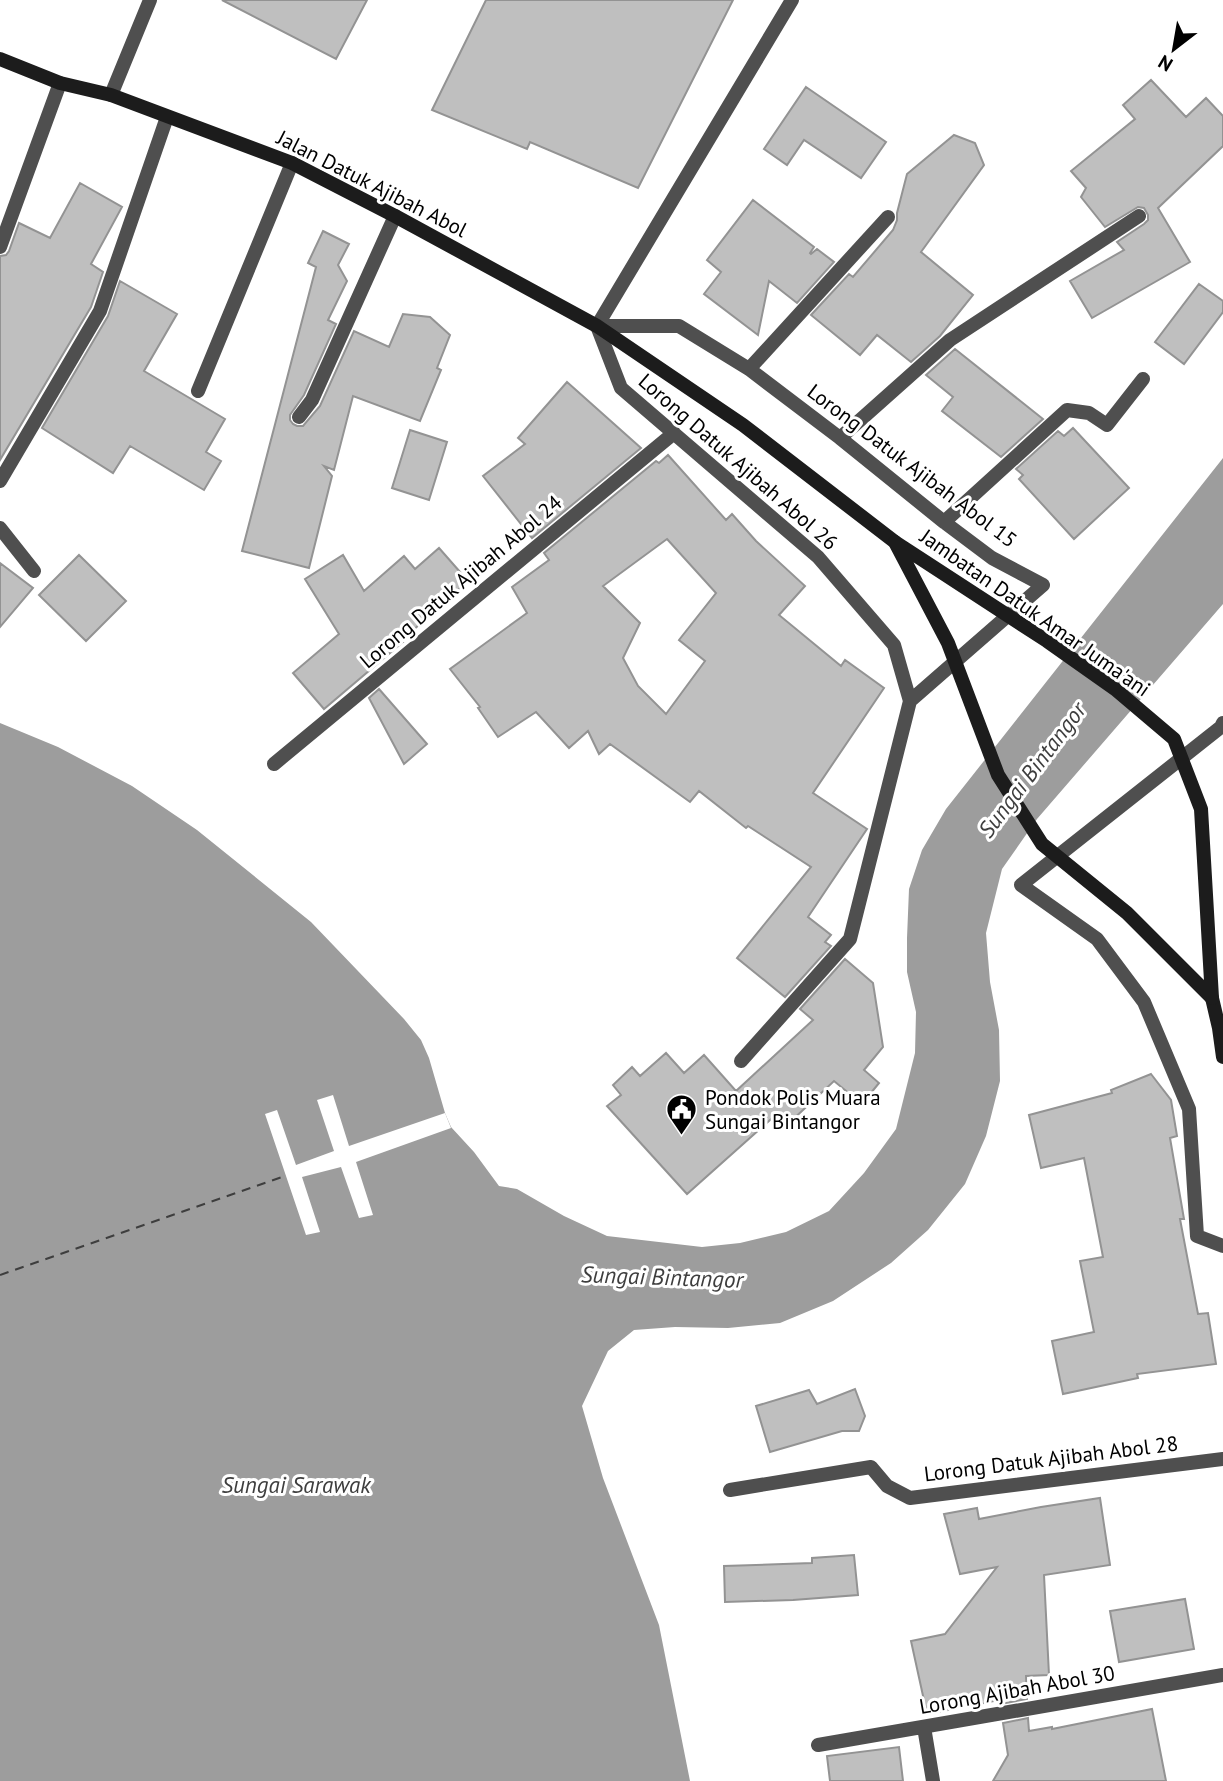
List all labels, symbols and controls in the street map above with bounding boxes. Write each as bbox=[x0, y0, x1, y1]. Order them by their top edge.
north arrow bbox=[1139, 14, 1209, 84]
text: N bbox=[1154, 50, 1177, 77]
street label: Jalan Datuk Ajibah Abol bbox=[272, 123, 472, 243]
street label: Lorong Datuk Ajibah Abol 26 bbox=[633, 368, 844, 556]
street label: Lorong Datuk Ajibah Abol 15 bbox=[802, 378, 1023, 553]
street label: Lorong Datuk Ajibah Abol 24 bbox=[354, 489, 567, 674]
street label: Jambatan Datuk Amar Juma'ani bbox=[914, 522, 1156, 703]
water label: Sungai Bintangor bbox=[971, 695, 1093, 843]
place label: Pondok Polis Muara Sungai Bintangor bbox=[705, 1084, 881, 1135]
public building icon: Pondok Polis Muara Sungai Bintangor bbox=[665, 1093, 699, 1137]
water label: Sungai Bintangor bbox=[581, 1259, 745, 1294]
street label: Lorong Datuk Ajibah Abol 28 bbox=[922, 1430, 1180, 1487]
water label: Sungai Sarawak bbox=[221, 1470, 372, 1499]
street label: Lorong Ajibah Abol 30 bbox=[917, 1659, 1117, 1720]

